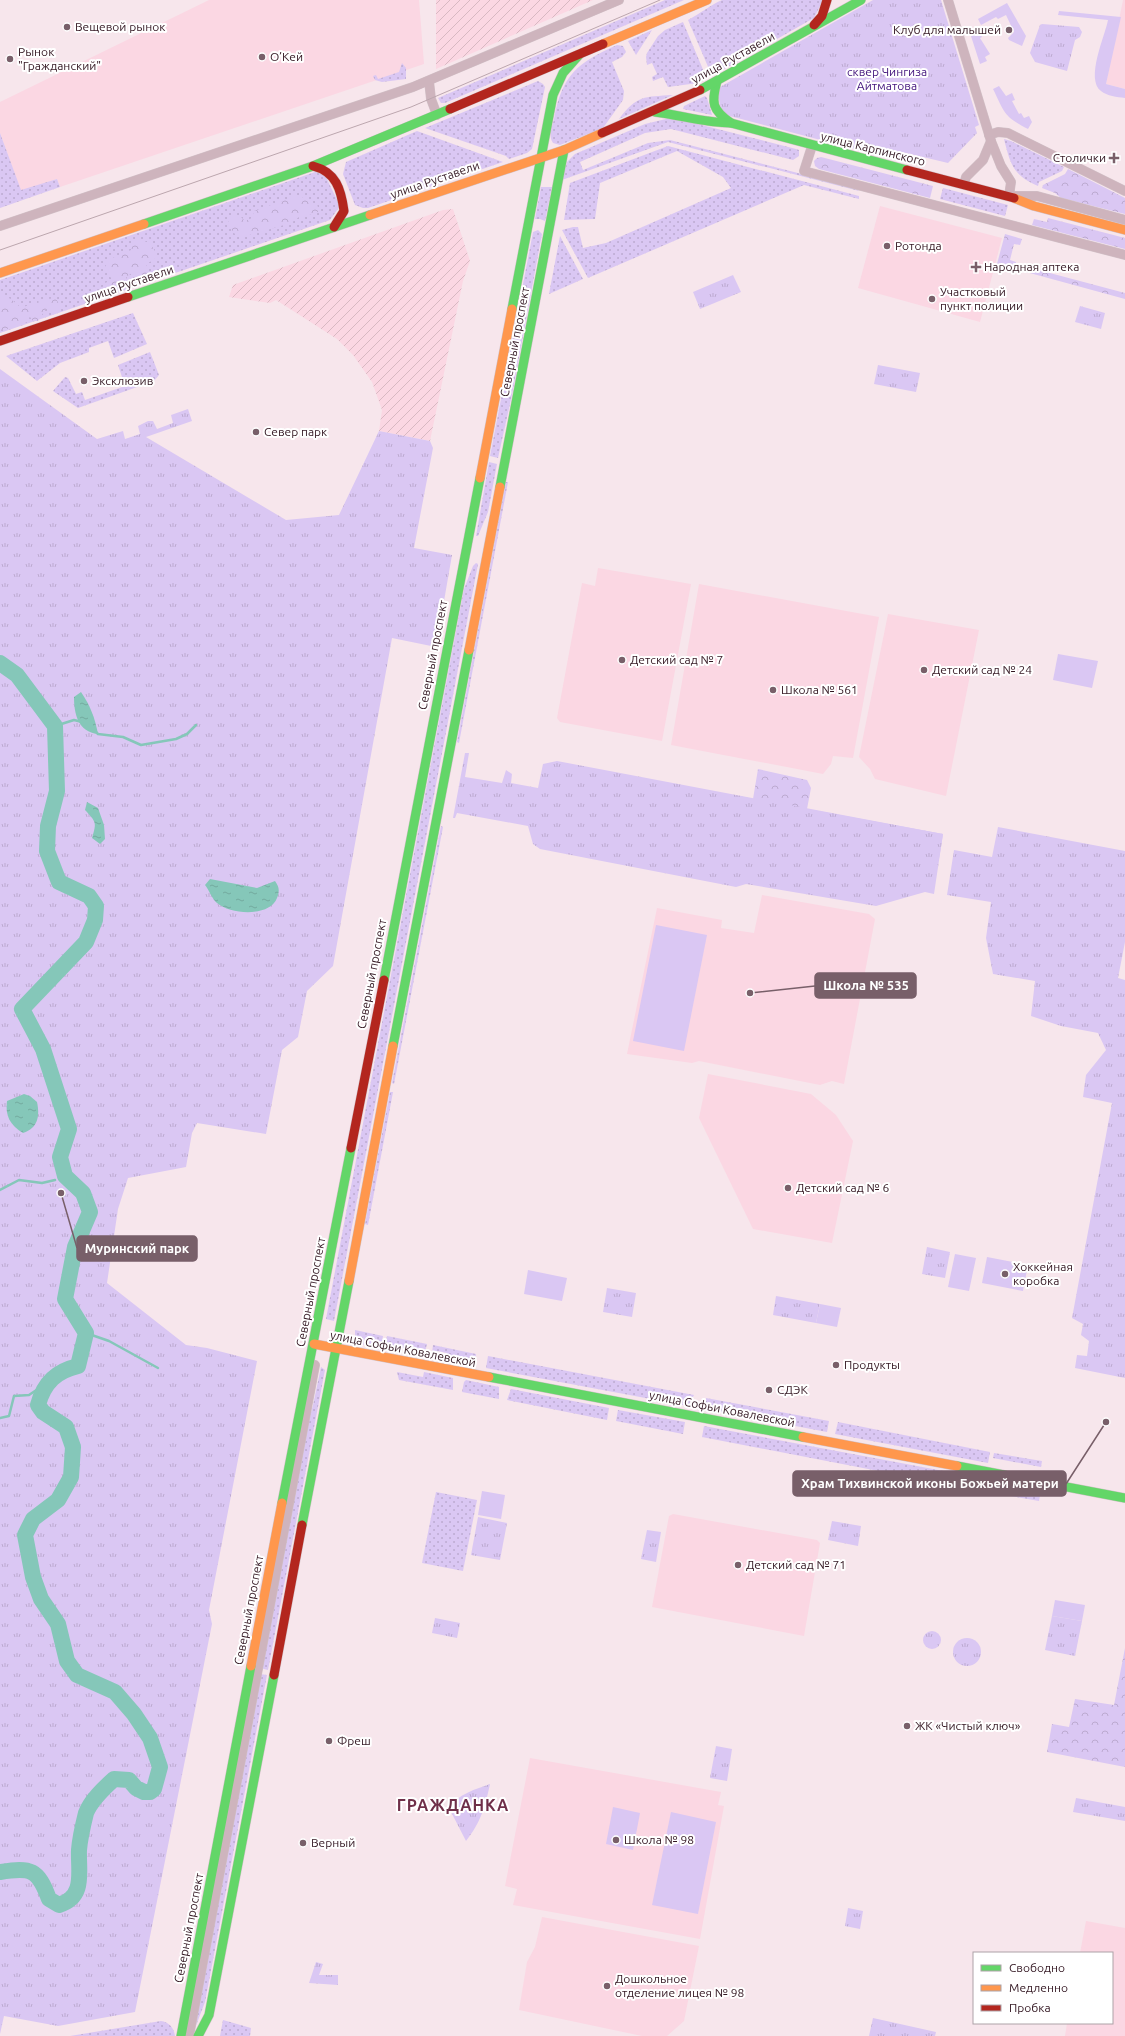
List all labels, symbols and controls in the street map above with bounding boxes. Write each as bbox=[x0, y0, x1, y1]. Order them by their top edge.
place label: Вещевой рынок bbox=[75, 20, 165, 33]
marker: Вещевой рынок bbox=[62, 22, 72, 32]
place label: Клуб для малышей bbox=[893, 23, 1001, 36]
marker: Клуб для малышей bbox=[1004, 25, 1014, 35]
street label: улица Руставели bbox=[689, 29, 777, 86]
place label: Рынок "Гражданский" bbox=[18, 45, 101, 72]
place label: О’Кей bbox=[270, 50, 303, 63]
marker: О’Кей bbox=[257, 52, 267, 62]
marker: Рынок "Гражданский" bbox=[5, 54, 15, 64]
park label: сквер Чингиза Айтматова bbox=[847, 65, 927, 92]
street label: улица Карпинского bbox=[819, 129, 927, 168]
place label: Столички bbox=[1053, 151, 1106, 164]
marker: Столички bbox=[1109, 153, 1119, 163]
street label: улица Руставели bbox=[389, 158, 481, 201]
place label: Ротонда bbox=[895, 239, 942, 252]
marker: Ротонда bbox=[882, 241, 892, 251]
place label: Народная аптека bbox=[984, 260, 1079, 273]
street label: улица Руставели bbox=[83, 262, 175, 305]
marker: Народная аптека bbox=[971, 262, 981, 272]
street label: Северный проспект bbox=[497, 285, 532, 398]
place label: Участковый пункт полиции bbox=[940, 285, 1023, 312]
marker: Участковый пункт полиции bbox=[927, 294, 937, 304]
place label: Эксклюзив bbox=[92, 374, 153, 387]
marker: Эксклюзив bbox=[79, 376, 89, 386]
place label: Север парк bbox=[264, 425, 327, 438]
marker: Север парк bbox=[251, 427, 261, 437]
street label: Северный проспект bbox=[415, 598, 450, 711]
place label: Детский сад № 7 bbox=[630, 653, 723, 666]
marker: Детский сад № 7 bbox=[617, 655, 627, 665]
place label: Детский сад № 24 bbox=[932, 663, 1032, 676]
marker: Детский сад № 24 bbox=[919, 665, 929, 675]
place label: Школа № 561 bbox=[781, 683, 858, 696]
marker: Школа № 561 bbox=[768, 685, 778, 695]
street label: Северный проспект bbox=[354, 917, 389, 1030]
callout: Школа № 535 bbox=[815, 973, 916, 998]
text: Школа № 535 bbox=[823, 978, 909, 992]
place label: Детский сад № 6 bbox=[796, 1181, 890, 1194]
marker: Детский сад № 6 bbox=[783, 1183, 793, 1193]
street label: Северный проспект bbox=[293, 1235, 328, 1348]
callout: Муринский парк bbox=[77, 1236, 197, 1261]
text: Муринский парк bbox=[85, 1241, 190, 1255]
place label: Хоккейная коробка bbox=[1013, 1260, 1073, 1287]
marker: Хоккейная коробка bbox=[1000, 1269, 1010, 1279]
street label: улица Софьи Ковалевской bbox=[329, 1328, 477, 1369]
place label: Продукты bbox=[844, 1358, 900, 1371]
marker: Продукты bbox=[831, 1360, 841, 1370]
place label: СДЭК bbox=[777, 1383, 808, 1396]
marker: СДЭК bbox=[764, 1385, 774, 1395]
street label: улица Софьи Ковалевской bbox=[648, 1388, 796, 1429]
callout: Храм Тихвинской иконы Божьей матери bbox=[793, 1471, 1066, 1496]
text: Храм Тихвинской иконы Божьей матери bbox=[801, 1476, 1059, 1490]
street label: Северный проспект bbox=[231, 1553, 266, 1666]
place label: Детский сад № 71 bbox=[746, 1558, 846, 1571]
marker: Детский сад № 71 bbox=[733, 1560, 743, 1570]
place label: ЖК «Чистый ключ» bbox=[915, 1719, 1021, 1732]
marker: ЖК «Чистый ключ» bbox=[902, 1721, 912, 1731]
place label: Фреш bbox=[337, 1734, 371, 1747]
marker: Фреш bbox=[324, 1736, 334, 1746]
district label: ГРАЖДАНКА bbox=[397, 1796, 509, 1814]
place label: Школа № 98 bbox=[624, 1833, 694, 1846]
marker: Школа № 98 bbox=[611, 1835, 621, 1845]
place label: Верный bbox=[311, 1836, 355, 1849]
marker: Верный bbox=[298, 1838, 308, 1848]
street label: Северный проспект bbox=[171, 1871, 206, 1984]
legend bbox=[973, 1952, 1113, 2024]
text: Свободно bbox=[1009, 1961, 1065, 1974]
place label: Дошкольное отделение лицея № 98 bbox=[615, 1972, 744, 1999]
marker: Дошкольное отделение лицея № 98 bbox=[602, 1981, 612, 1991]
text: Медленно bbox=[1009, 1981, 1068, 1994]
text: Пробка bbox=[1009, 2001, 1051, 2014]

